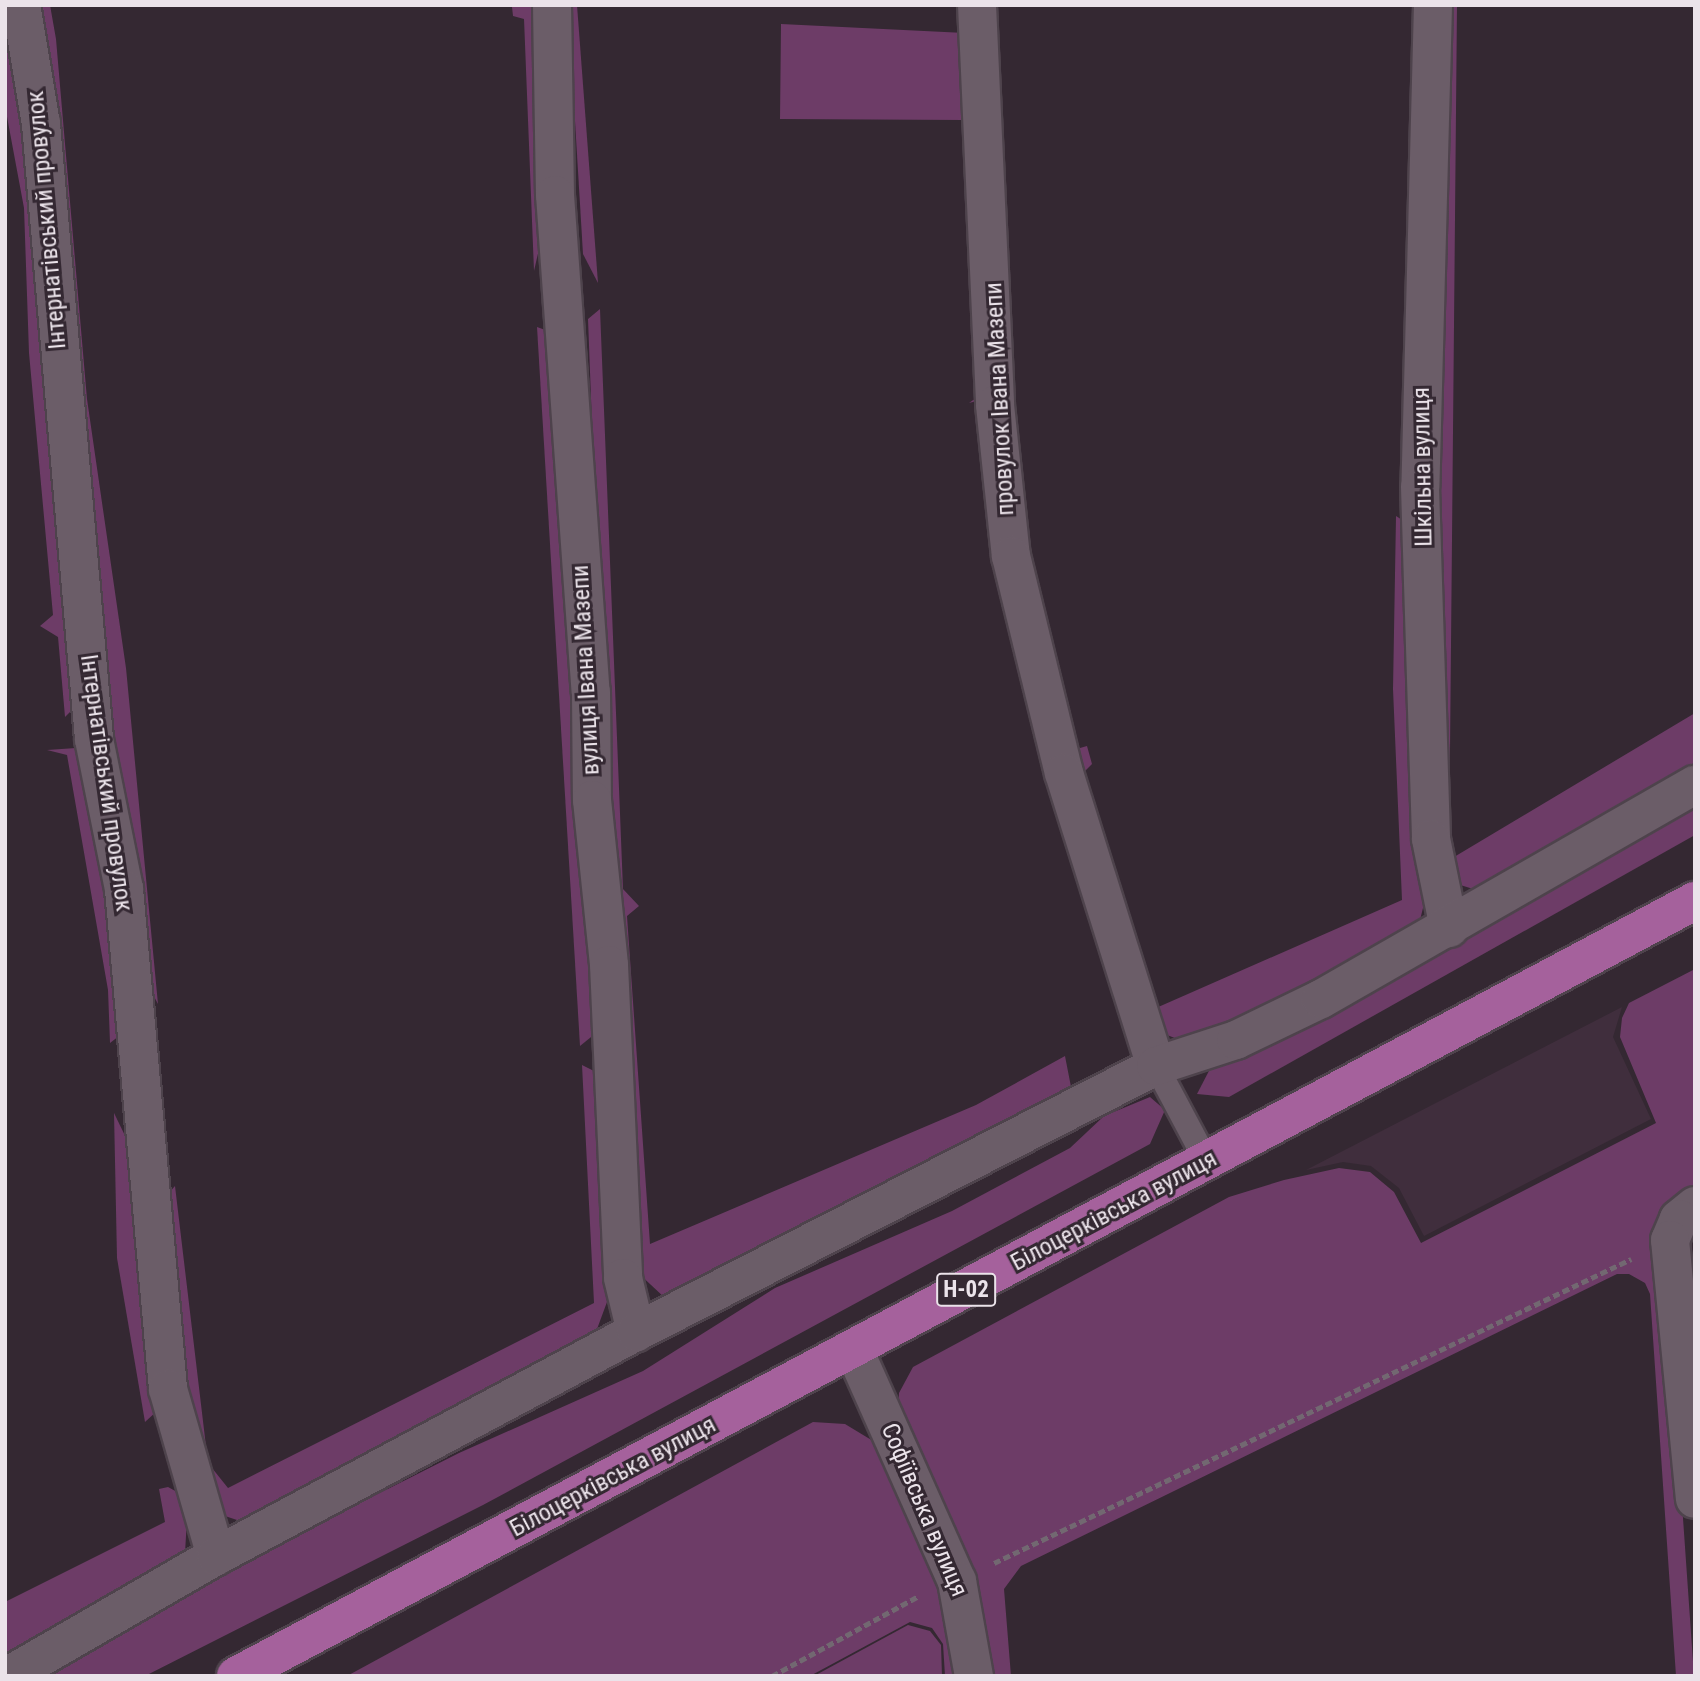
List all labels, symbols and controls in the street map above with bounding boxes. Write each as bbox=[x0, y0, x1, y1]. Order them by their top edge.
street label: Інтернатівський провулок bbox=[21, 90, 73, 350]
street label: провулок Івана Мазепи bbox=[980, 282, 1020, 516]
street label: Шкільна вулиця bbox=[1407, 387, 1439, 547]
street label: вулиця Івана Мазепи bbox=[566, 564, 606, 776]
street label: Інтернатівський провулок bbox=[74, 653, 138, 913]
street label: Білоцерківська вулиця bbox=[1006, 1144, 1222, 1278]
road number: Н-02 bbox=[934, 1270, 998, 1310]
street label: Білоцерківська вулиця bbox=[505, 1410, 721, 1544]
street label: Софіївська вулиця bbox=[875, 1419, 973, 1601]

